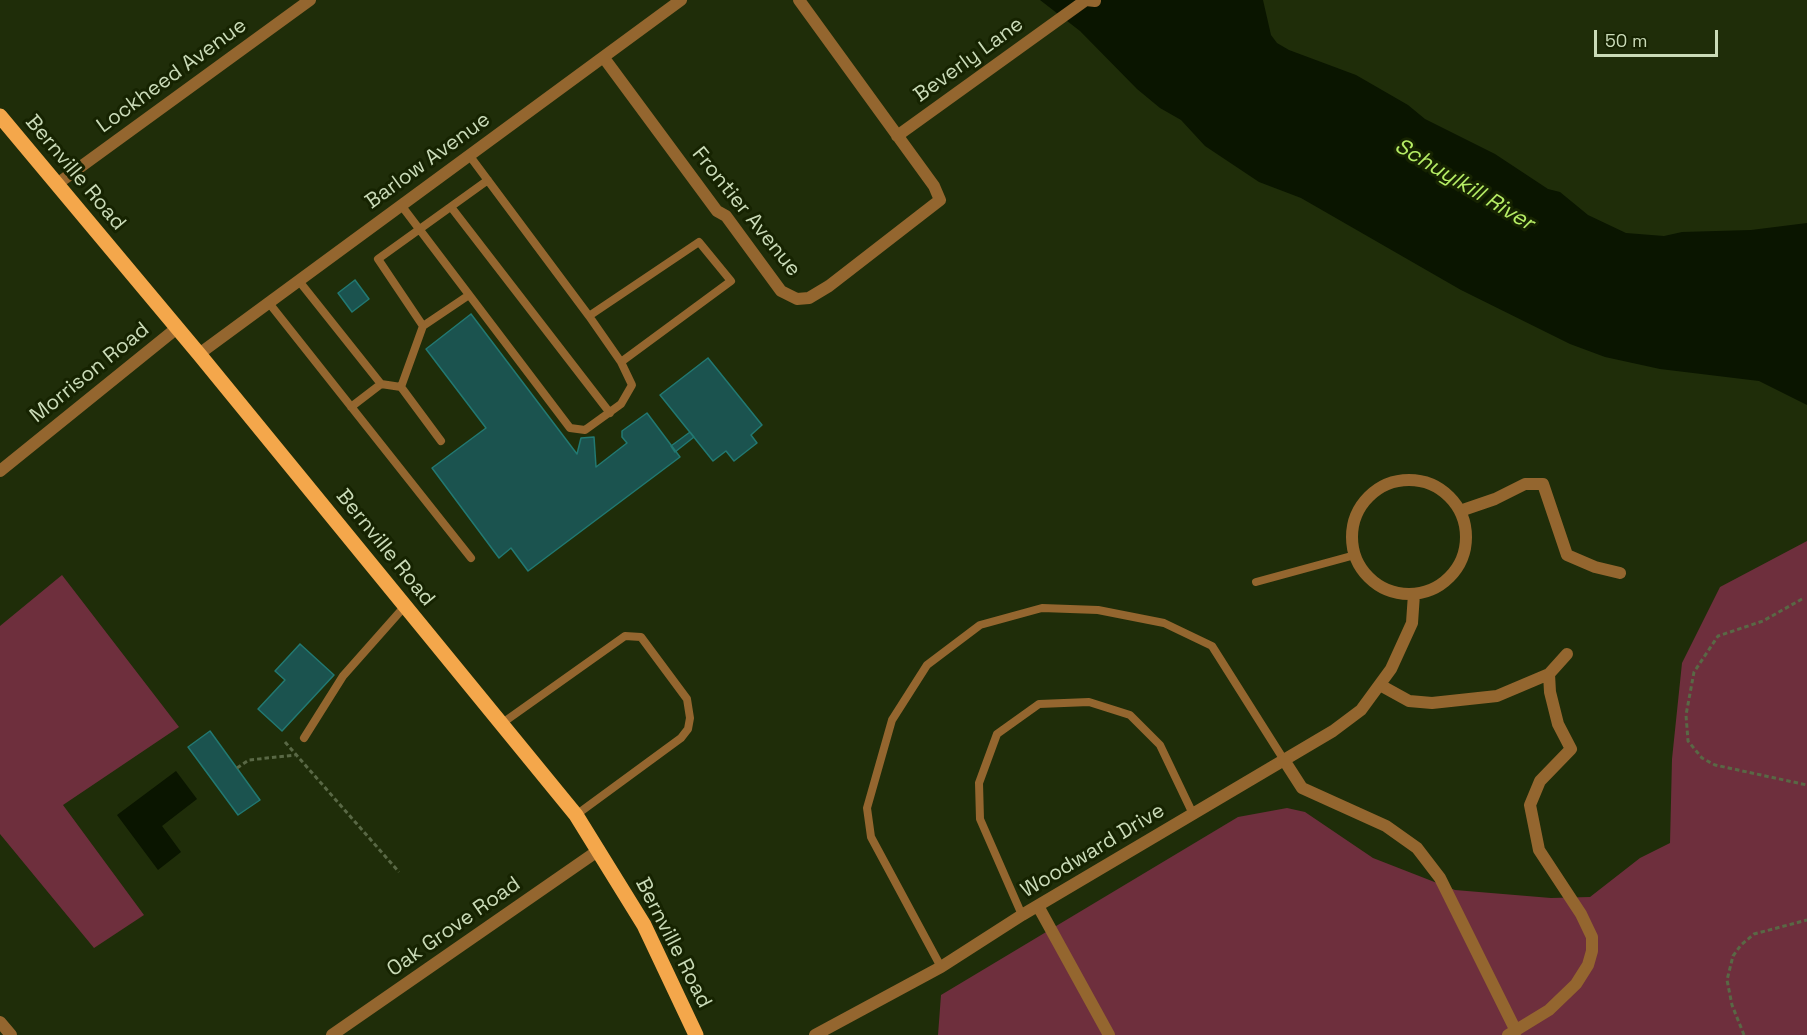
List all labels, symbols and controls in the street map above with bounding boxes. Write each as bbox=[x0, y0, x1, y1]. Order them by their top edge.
street label: Beverly Lane bbox=[909, 12, 1029, 108]
street label: Lockheed Avenue bbox=[92, 13, 252, 139]
scale bar bbox=[1597, 18, 1722, 56]
text: 50 m bbox=[1605, 29, 1647, 52]
street label: Barlow Avenue bbox=[361, 107, 495, 215]
street label: Bernville Road bbox=[19, 110, 131, 236]
water label: Schuylkill River bbox=[1390, 133, 1538, 237]
street label: Frontier Avenue bbox=[686, 142, 806, 282]
street label: Morrison Road bbox=[25, 317, 155, 429]
street label: Bernville Road bbox=[330, 485, 440, 611]
street label: Woodward Drive bbox=[1017, 798, 1169, 904]
street label: Oak Grove Road bbox=[382, 872, 526, 982]
street label: Bernville Road bbox=[629, 874, 717, 1012]

